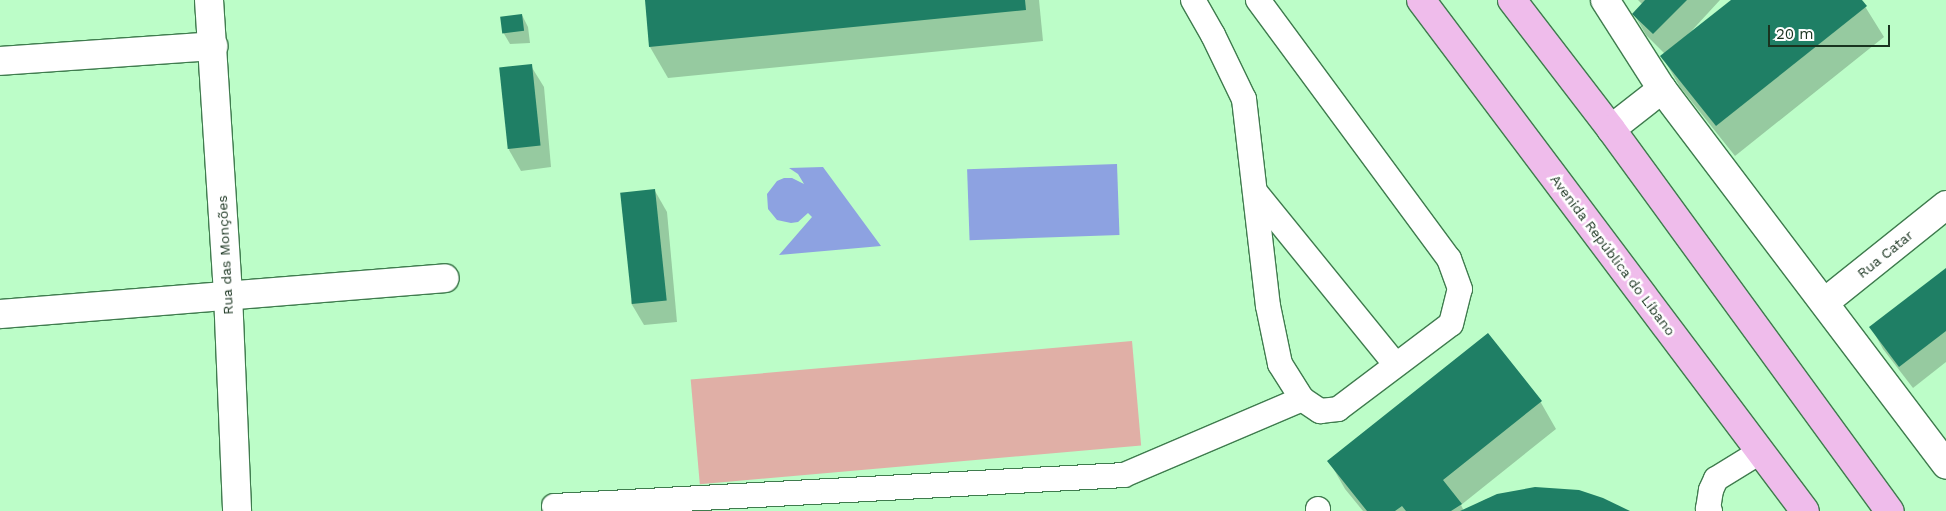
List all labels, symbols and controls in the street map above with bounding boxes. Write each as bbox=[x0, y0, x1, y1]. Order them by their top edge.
scale bar bbox=[1771, 15, 1894, 47]
text: 20 m bbox=[1776, 25, 1814, 43]
street label: Avenida República do Líbano bbox=[1547, 171, 1679, 339]
street label: Rua das Monções bbox=[213, 195, 237, 315]
street label: Rua Catar bbox=[1854, 226, 1916, 282]

